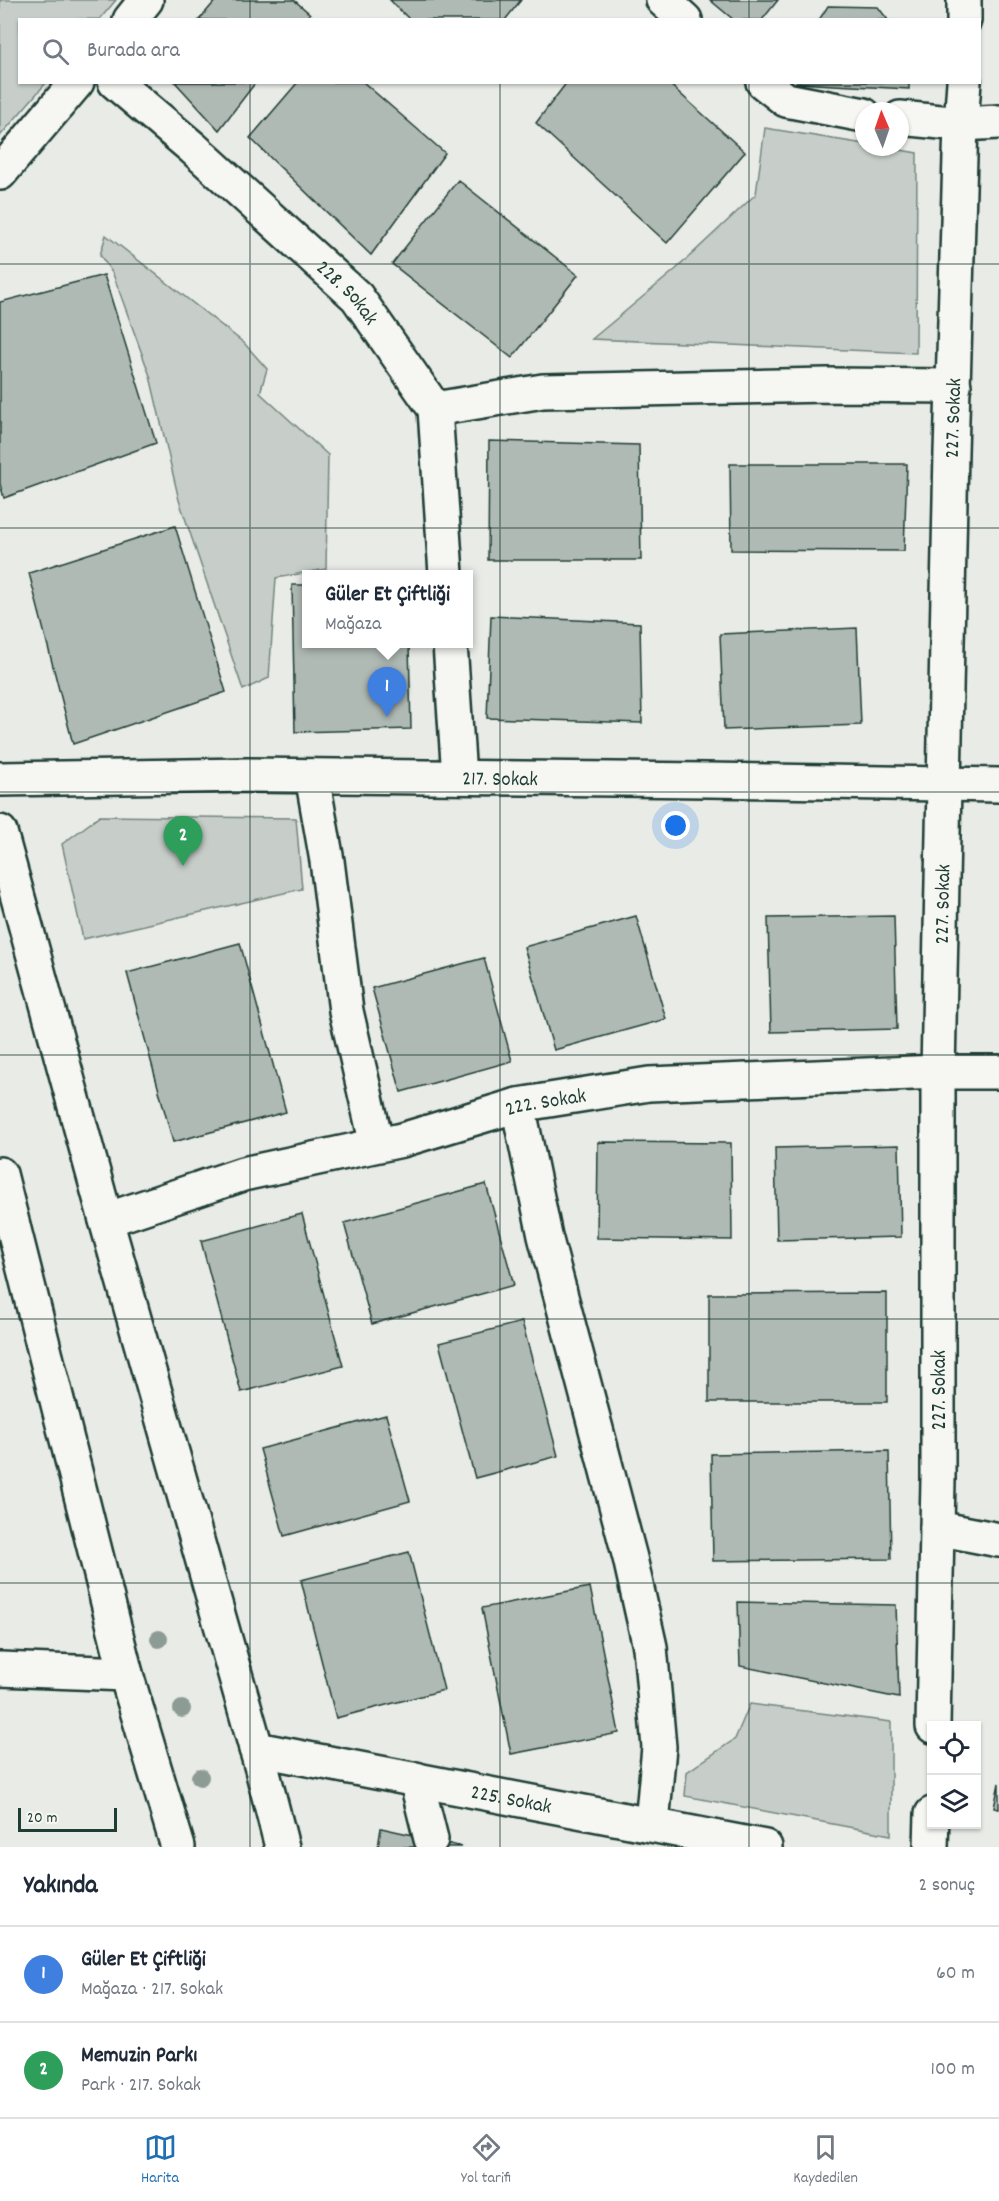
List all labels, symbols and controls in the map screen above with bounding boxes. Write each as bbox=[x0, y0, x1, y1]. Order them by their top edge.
search box bbox=[18, 18, 981, 84]
icon: search bbox=[39, 35, 72, 68]
text: Burada ara bbox=[87, 36, 180, 67]
north arrow bbox=[855, 102, 909, 156]
street label: 228. Sokak bbox=[308, 254, 384, 332]
street label: 227. Sokak bbox=[939, 378, 971, 459]
popup bbox=[302, 570, 473, 648]
text: Güler Et Çiftliği bbox=[325, 580, 450, 611]
text: Mağaza bbox=[325, 611, 381, 639]
pin: 1 bbox=[368, 668, 406, 717]
street label: 217. Sokak bbox=[462, 765, 538, 796]
your location bbox=[661, 811, 690, 840]
pin: 2 bbox=[164, 816, 202, 866]
street label: 227. Sokak bbox=[929, 864, 960, 945]
street label: 222. Sokak bbox=[502, 1082, 589, 1126]
street label: 227. Sokak bbox=[926, 1350, 956, 1430]
map controls bbox=[927, 1721, 981, 1829]
button: locate bbox=[927, 1721, 981, 1775]
button: layers bbox=[927, 1775, 981, 1829]
street label: 225. Sokak bbox=[468, 1779, 554, 1824]
scale bar bbox=[18, 1805, 117, 1832]
text: 20 m bbox=[27, 1807, 57, 1830]
text: Yakında bbox=[24, 1868, 98, 1905]
text: 2 sonuç bbox=[918, 1872, 975, 1900]
text: Güler Et Çiftliği bbox=[81, 1945, 206, 1976]
text: 1 bbox=[41, 1960, 46, 1988]
text: 60 m bbox=[936, 1960, 975, 1988]
text: Mağaza · 217. Sokak bbox=[81, 1976, 223, 2004]
text: Memuzin Parkı bbox=[81, 2041, 197, 2072]
text: 2 bbox=[39, 2056, 48, 2084]
text: 100 m bbox=[931, 2056, 975, 2084]
text: Park · 217. Sokak bbox=[81, 2072, 201, 2100]
tab: Harita bbox=[141, 2131, 179, 2190]
tab: Yol tarifi bbox=[461, 2131, 511, 2190]
tab: Kaydedilen bbox=[793, 2131, 858, 2190]

